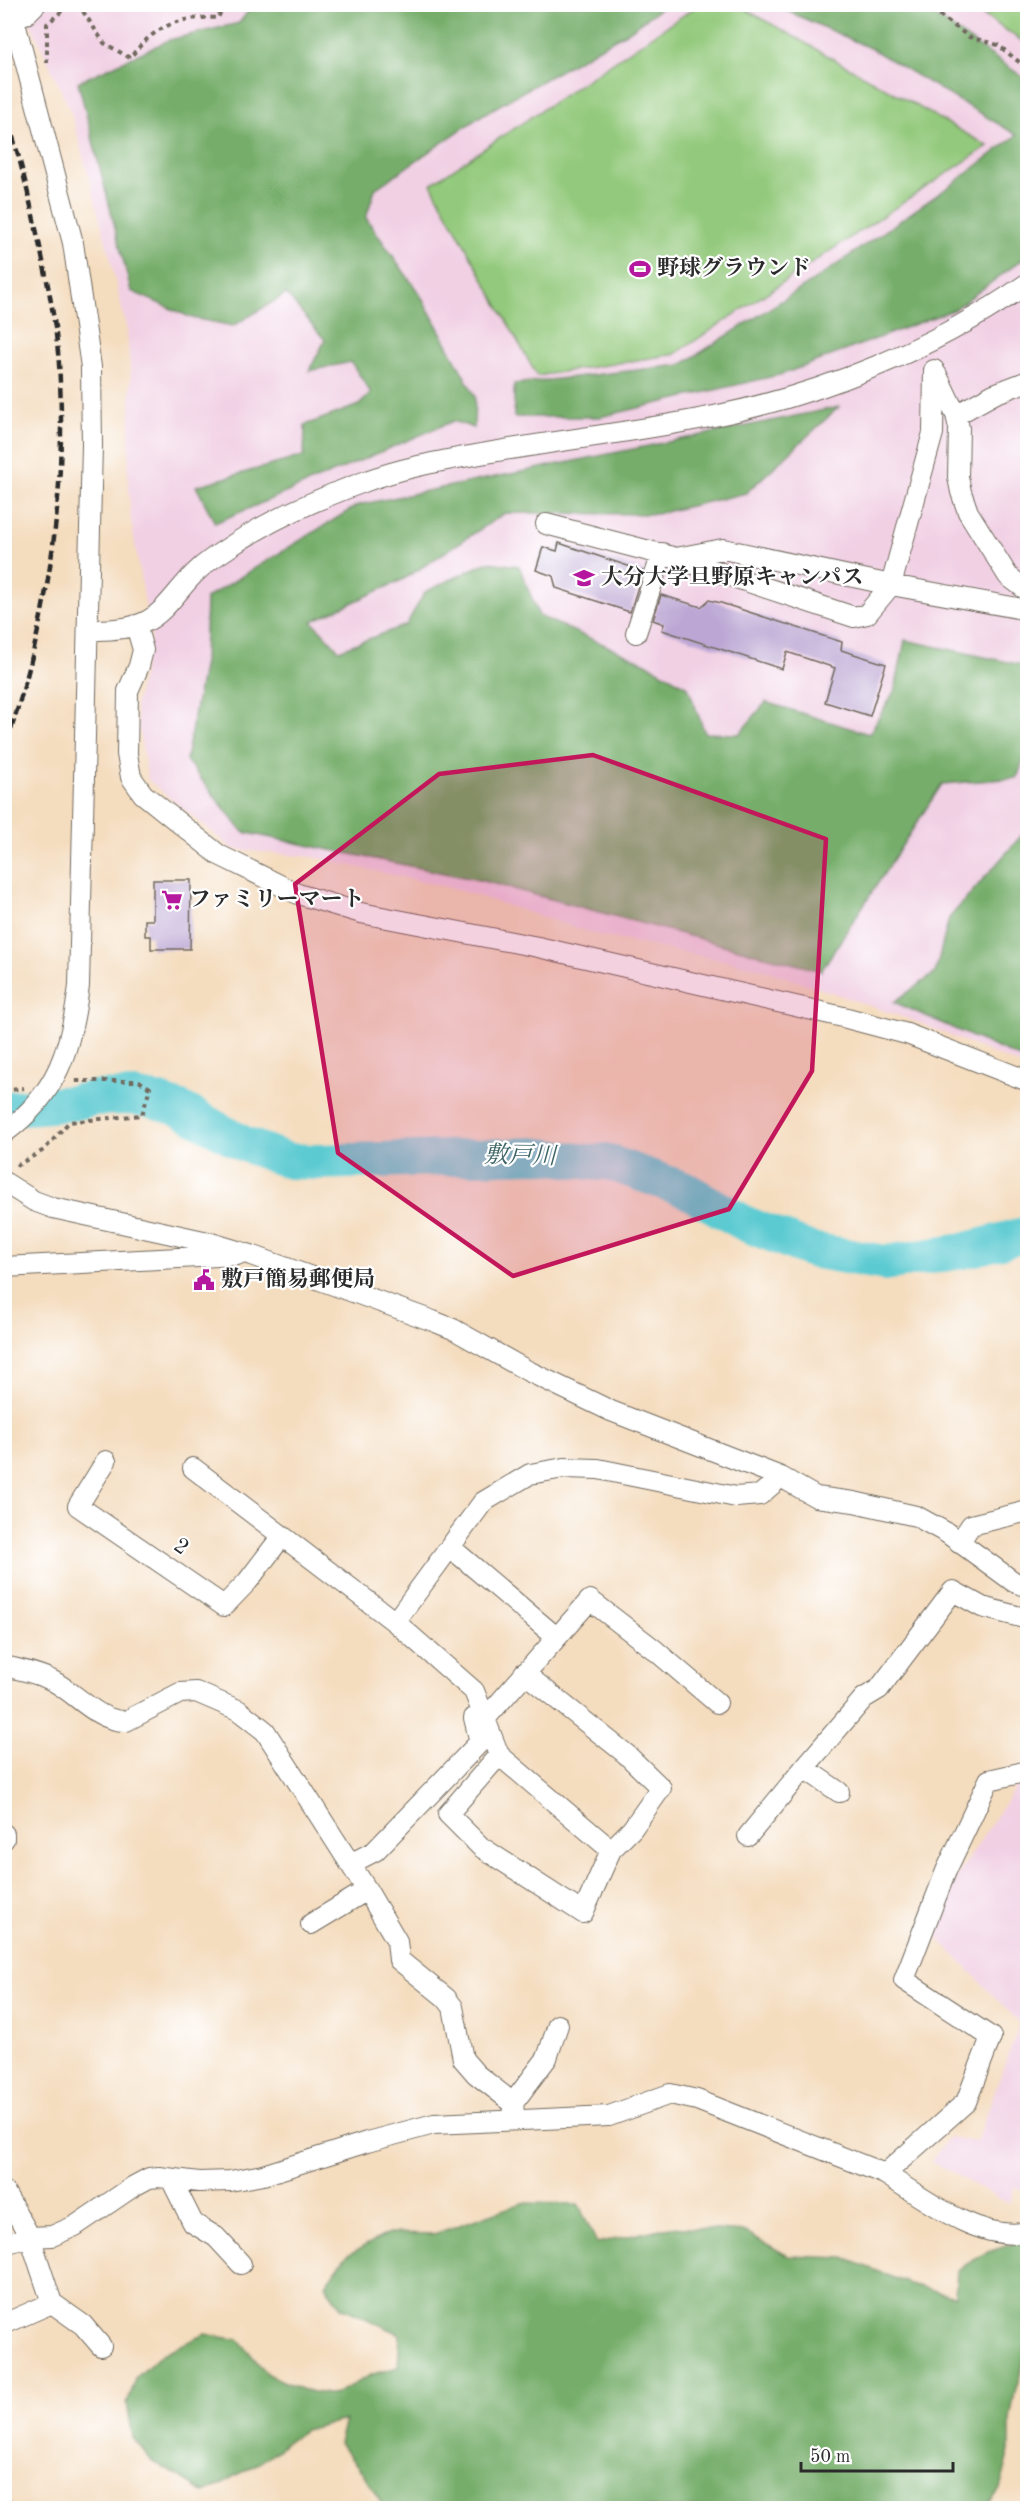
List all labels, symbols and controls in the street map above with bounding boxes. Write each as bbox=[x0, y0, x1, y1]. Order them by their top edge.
place label: 野球グラウンド bbox=[657, 256, 811, 280]
sports icon: 野球グラウンド bbox=[628, 257, 652, 281]
place label: 大分大学旦野原キャンパス bbox=[601, 565, 863, 589]
school or university icon: 大分大学旦野原キャンパス bbox=[572, 566, 596, 590]
supermarket icon: ファミリーマート bbox=[160, 888, 184, 912]
place label: ファミリーマート bbox=[189, 888, 365, 911]
water label: 敷戸川 bbox=[484, 1141, 559, 1170]
place label: 敷戸簡易郵便局 bbox=[221, 1267, 375, 1291]
public building icon: 敷戸簡易郵便局 bbox=[192, 1268, 216, 1292]
street label: 2 bbox=[169, 1534, 193, 1560]
scale bar bbox=[801, 2435, 952, 2473]
text: 50 m bbox=[810, 2448, 850, 2466]

